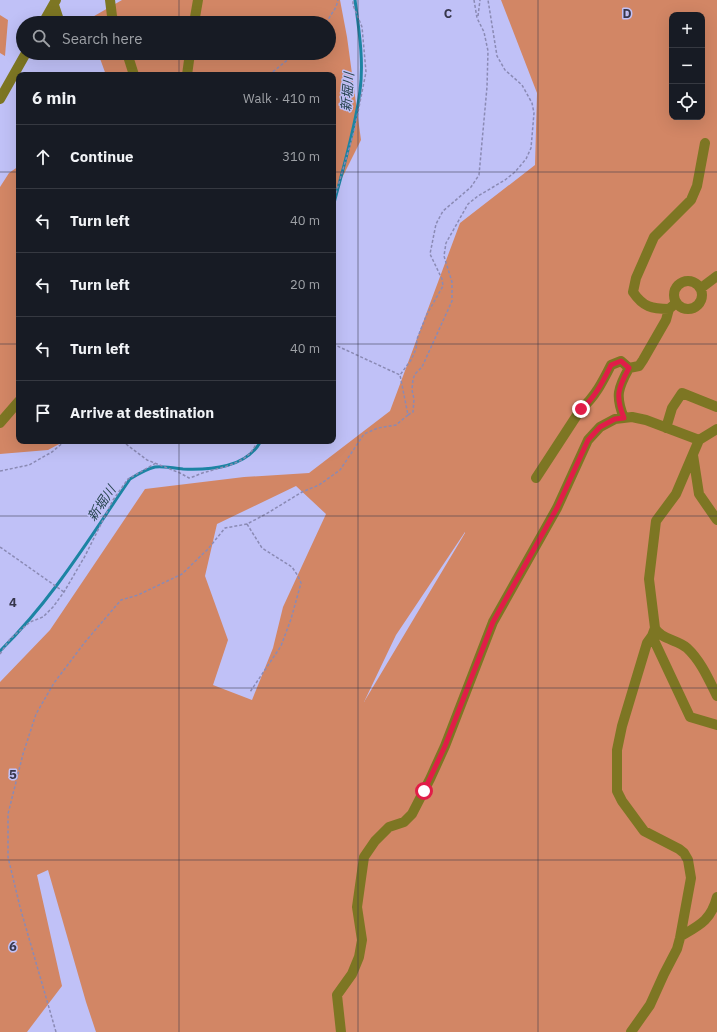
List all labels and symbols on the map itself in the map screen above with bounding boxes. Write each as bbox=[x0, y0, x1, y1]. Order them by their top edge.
text: C bbox=[444, 5, 453, 22]
text: D bbox=[622, 5, 632, 22]
water label: 新堀川 bbox=[337, 70, 358, 112]
route end bbox=[572, 400, 590, 418]
water label: 新堀川 bbox=[83, 481, 120, 524]
text: 4 bbox=[9, 594, 17, 611]
text: 5 bbox=[9, 766, 17, 783]
route start bbox=[415, 782, 433, 800]
text: 6 bbox=[9, 938, 17, 955]

